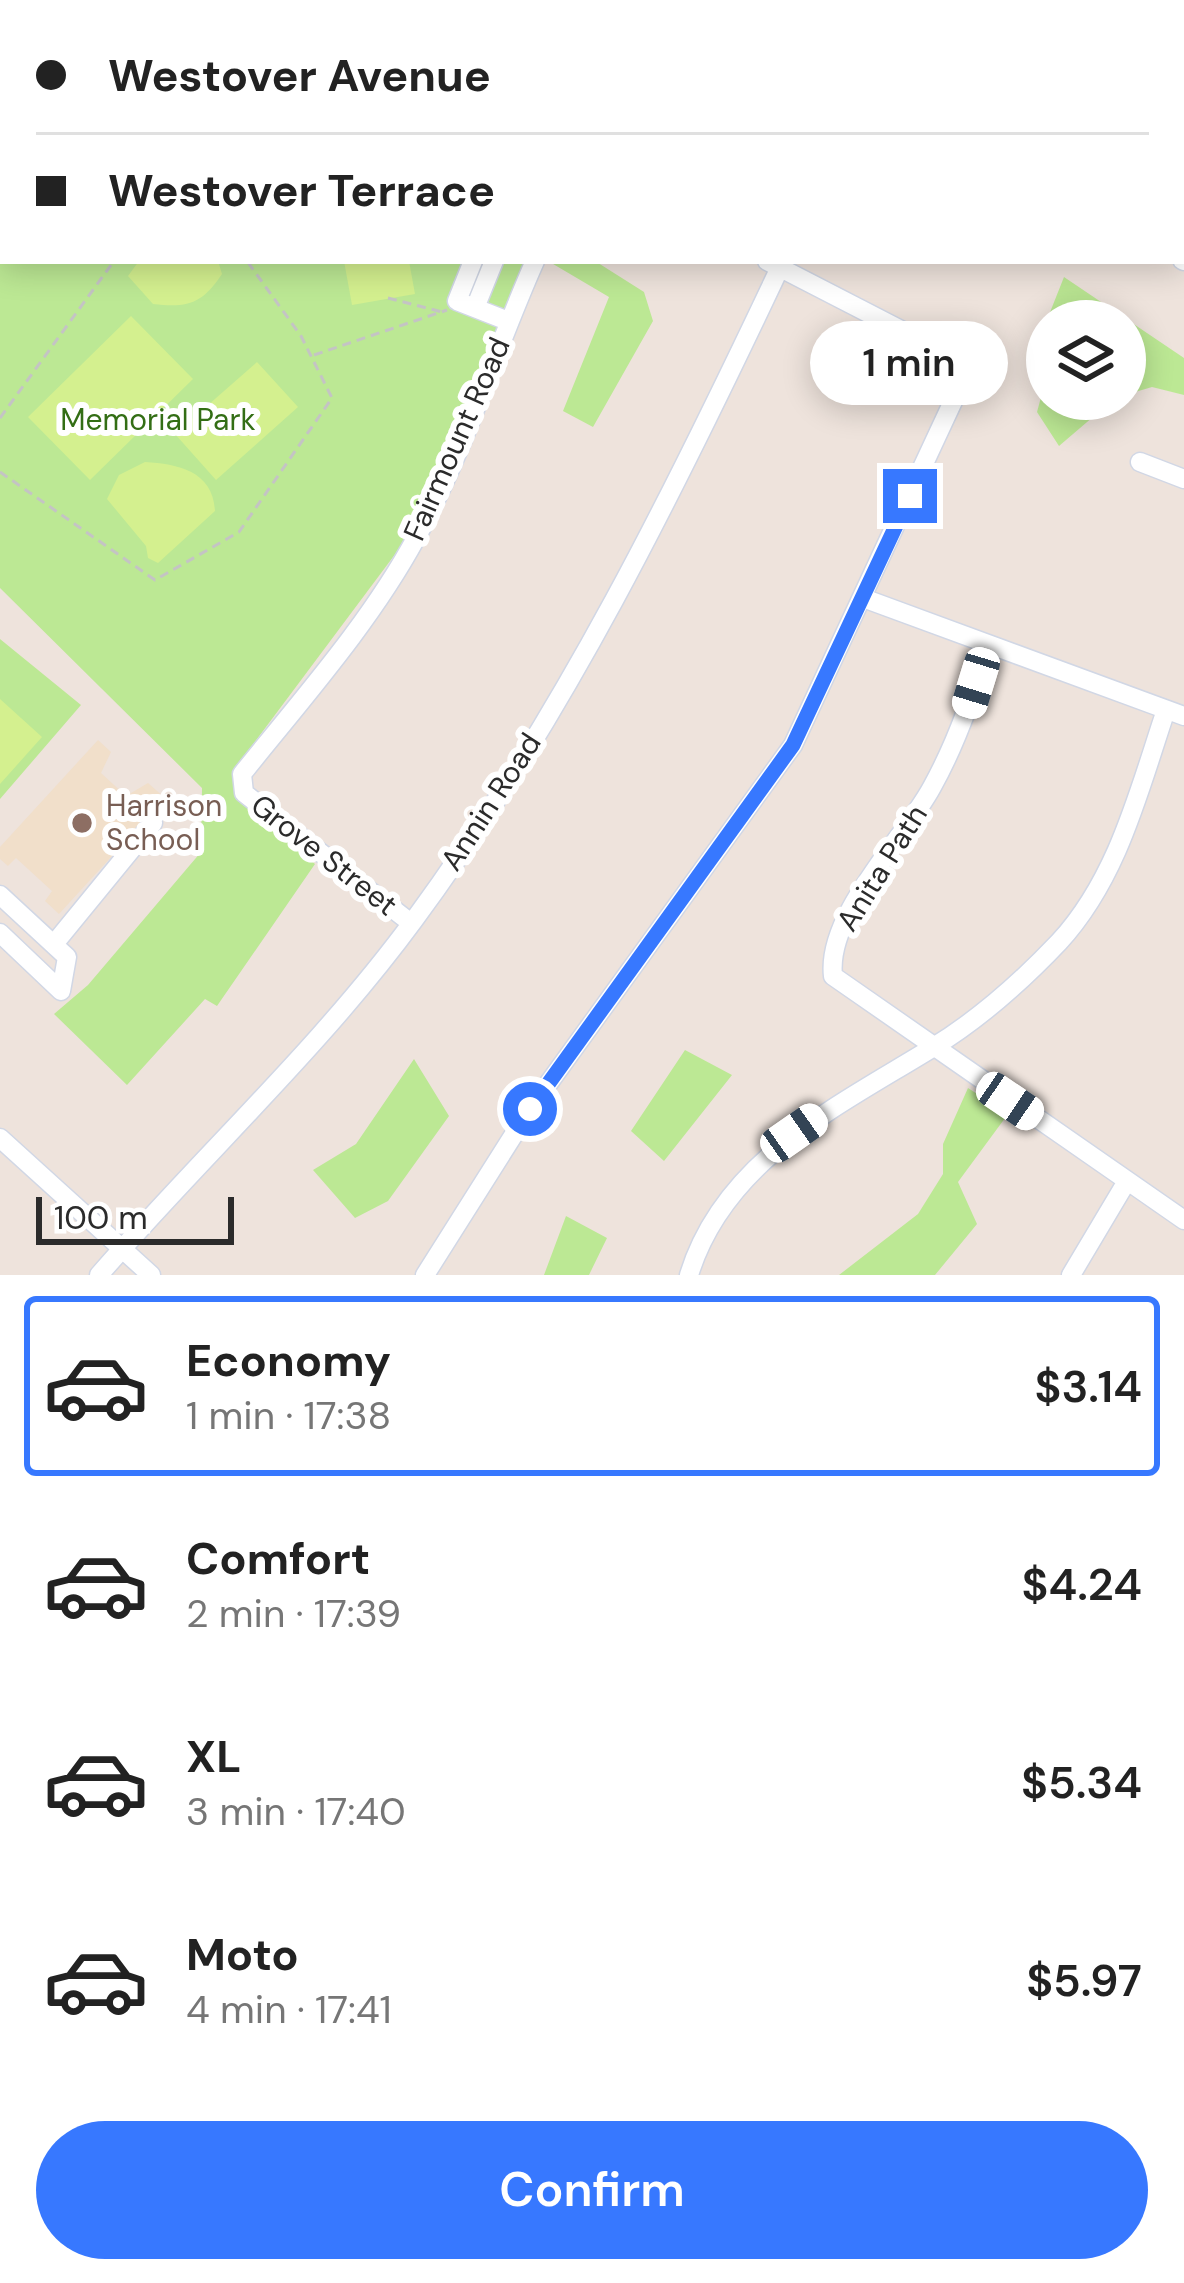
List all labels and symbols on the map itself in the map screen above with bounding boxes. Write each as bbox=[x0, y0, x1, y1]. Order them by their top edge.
callout: 1 min bbox=[811, 322, 1009, 406]
street label: Fairmount Road bbox=[394, 331, 519, 546]
park label: Memorial Park bbox=[60, 400, 256, 439]
route end bbox=[883, 469, 937, 523]
car bbox=[948, 643, 1004, 723]
street label: Annin Road bbox=[432, 725, 550, 878]
street label: Grove Street bbox=[243, 785, 405, 924]
place label: Harrison School bbox=[106, 786, 222, 859]
street label: Anita Path bbox=[827, 797, 936, 938]
marker: Harrison School bbox=[69, 810, 95, 836]
car bbox=[970, 1066, 1050, 1136]
route start bbox=[503, 1082, 557, 1136]
car bbox=[754, 1098, 834, 1168]
scale bar bbox=[36, 1191, 234, 1244]

